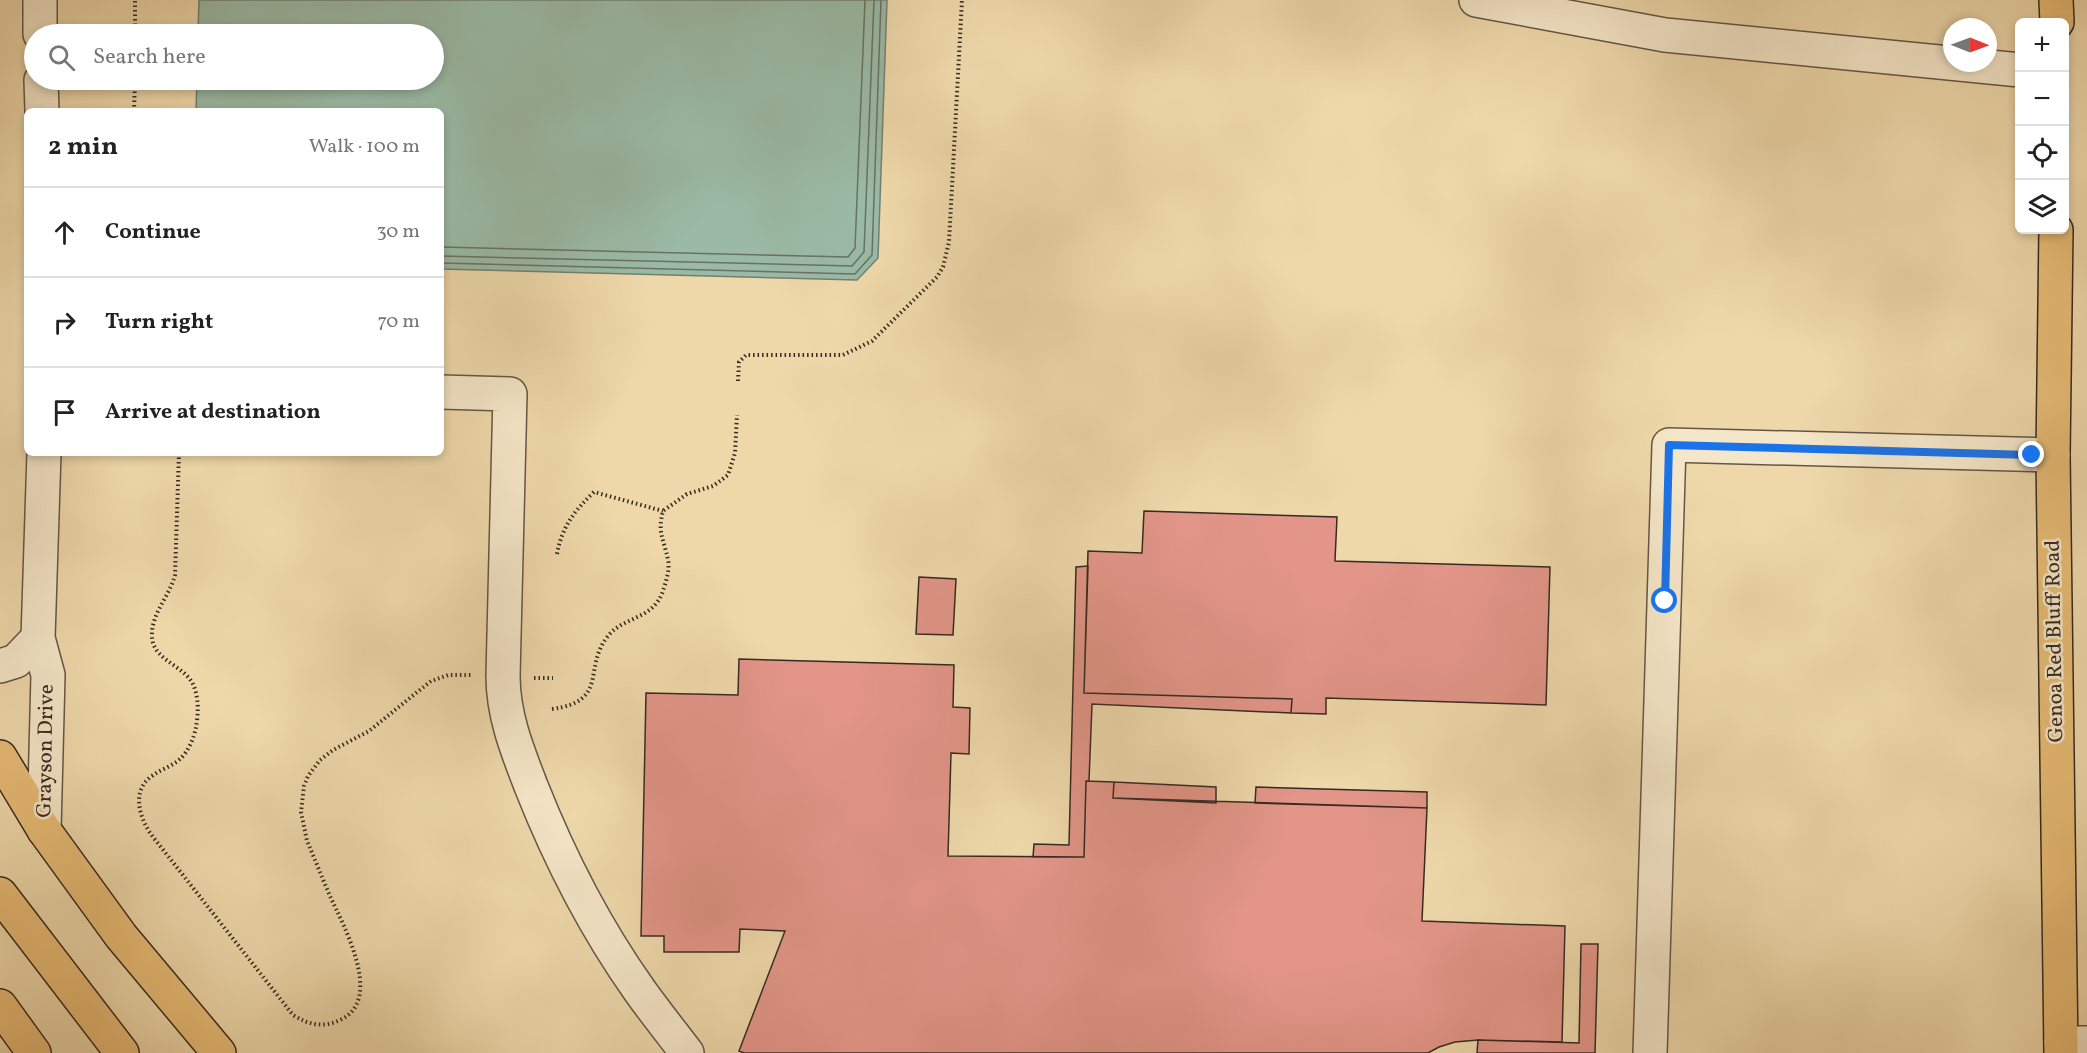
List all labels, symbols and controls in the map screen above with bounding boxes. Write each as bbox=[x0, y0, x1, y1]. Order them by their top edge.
north arrow bbox=[1943, 18, 1997, 72]
map controls bbox=[2015, 18, 2069, 234]
button: + bbox=[2015, 18, 2069, 72]
search box bbox=[24, 24, 444, 90]
icon: search bbox=[45, 41, 78, 74]
text: Search here bbox=[93, 42, 206, 73]
button: − bbox=[2015, 72, 2069, 126]
button: locate bbox=[2015, 126, 2069, 180]
text: 2 min bbox=[48, 129, 118, 165]
text: Walk · 100 m bbox=[309, 133, 420, 161]
button: layers bbox=[2015, 180, 2069, 234]
icon: ahead bbox=[48, 216, 81, 249]
text: Continue bbox=[105, 217, 201, 248]
text: 30 m bbox=[376, 218, 420, 246]
icon: right bbox=[48, 306, 81, 339]
text: Turn right bbox=[105, 307, 213, 338]
text: 70 m bbox=[377, 308, 420, 336]
icon: arrive bbox=[48, 396, 81, 429]
text: Arrive at destination bbox=[105, 397, 321, 428]
route end bbox=[2018, 441, 2044, 467]
street label: Genoa Red Bluff Road bbox=[2039, 540, 2071, 742]
route start bbox=[1651, 587, 1677, 613]
street label: Grayson Drive bbox=[30, 684, 62, 818]

